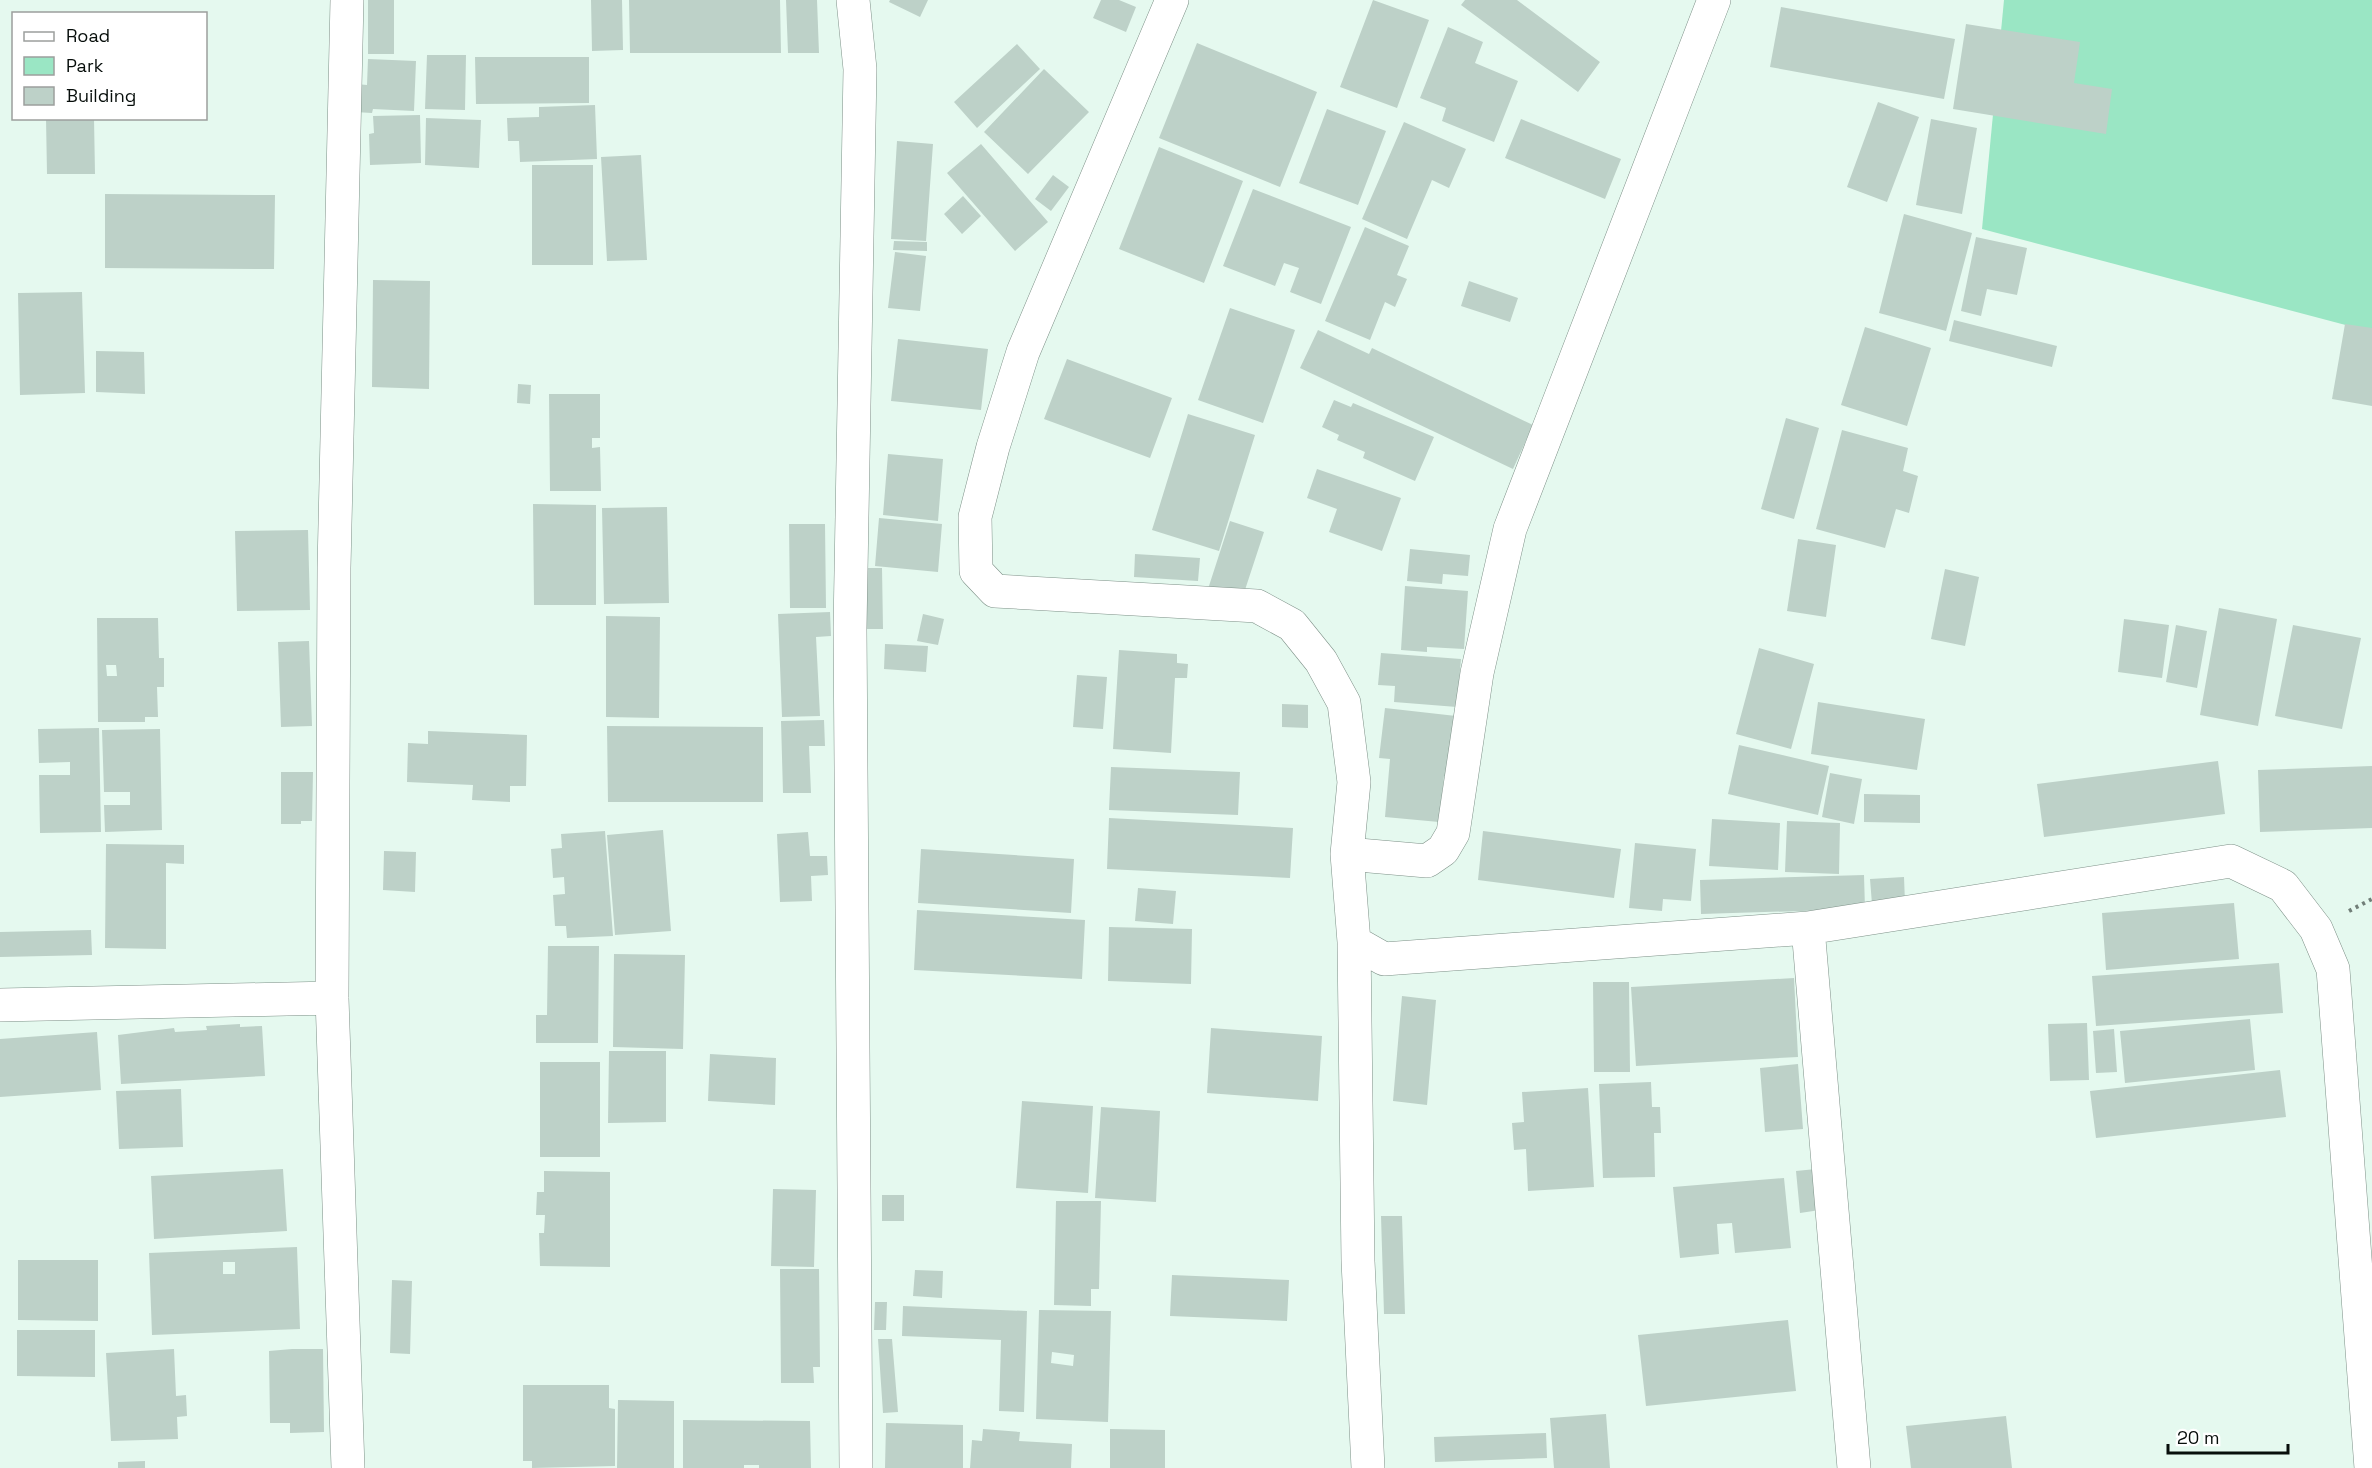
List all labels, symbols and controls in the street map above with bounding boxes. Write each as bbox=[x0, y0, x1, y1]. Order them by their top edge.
legend bbox=[12, 12, 207, 120]
text: Road bbox=[66, 24, 110, 47]
text: Park bbox=[66, 54, 104, 77]
text: Building bbox=[66, 84, 136, 107]
scale bar bbox=[2168, 1417, 2288, 1455]
text: 20 m bbox=[2177, 1426, 2220, 1449]

